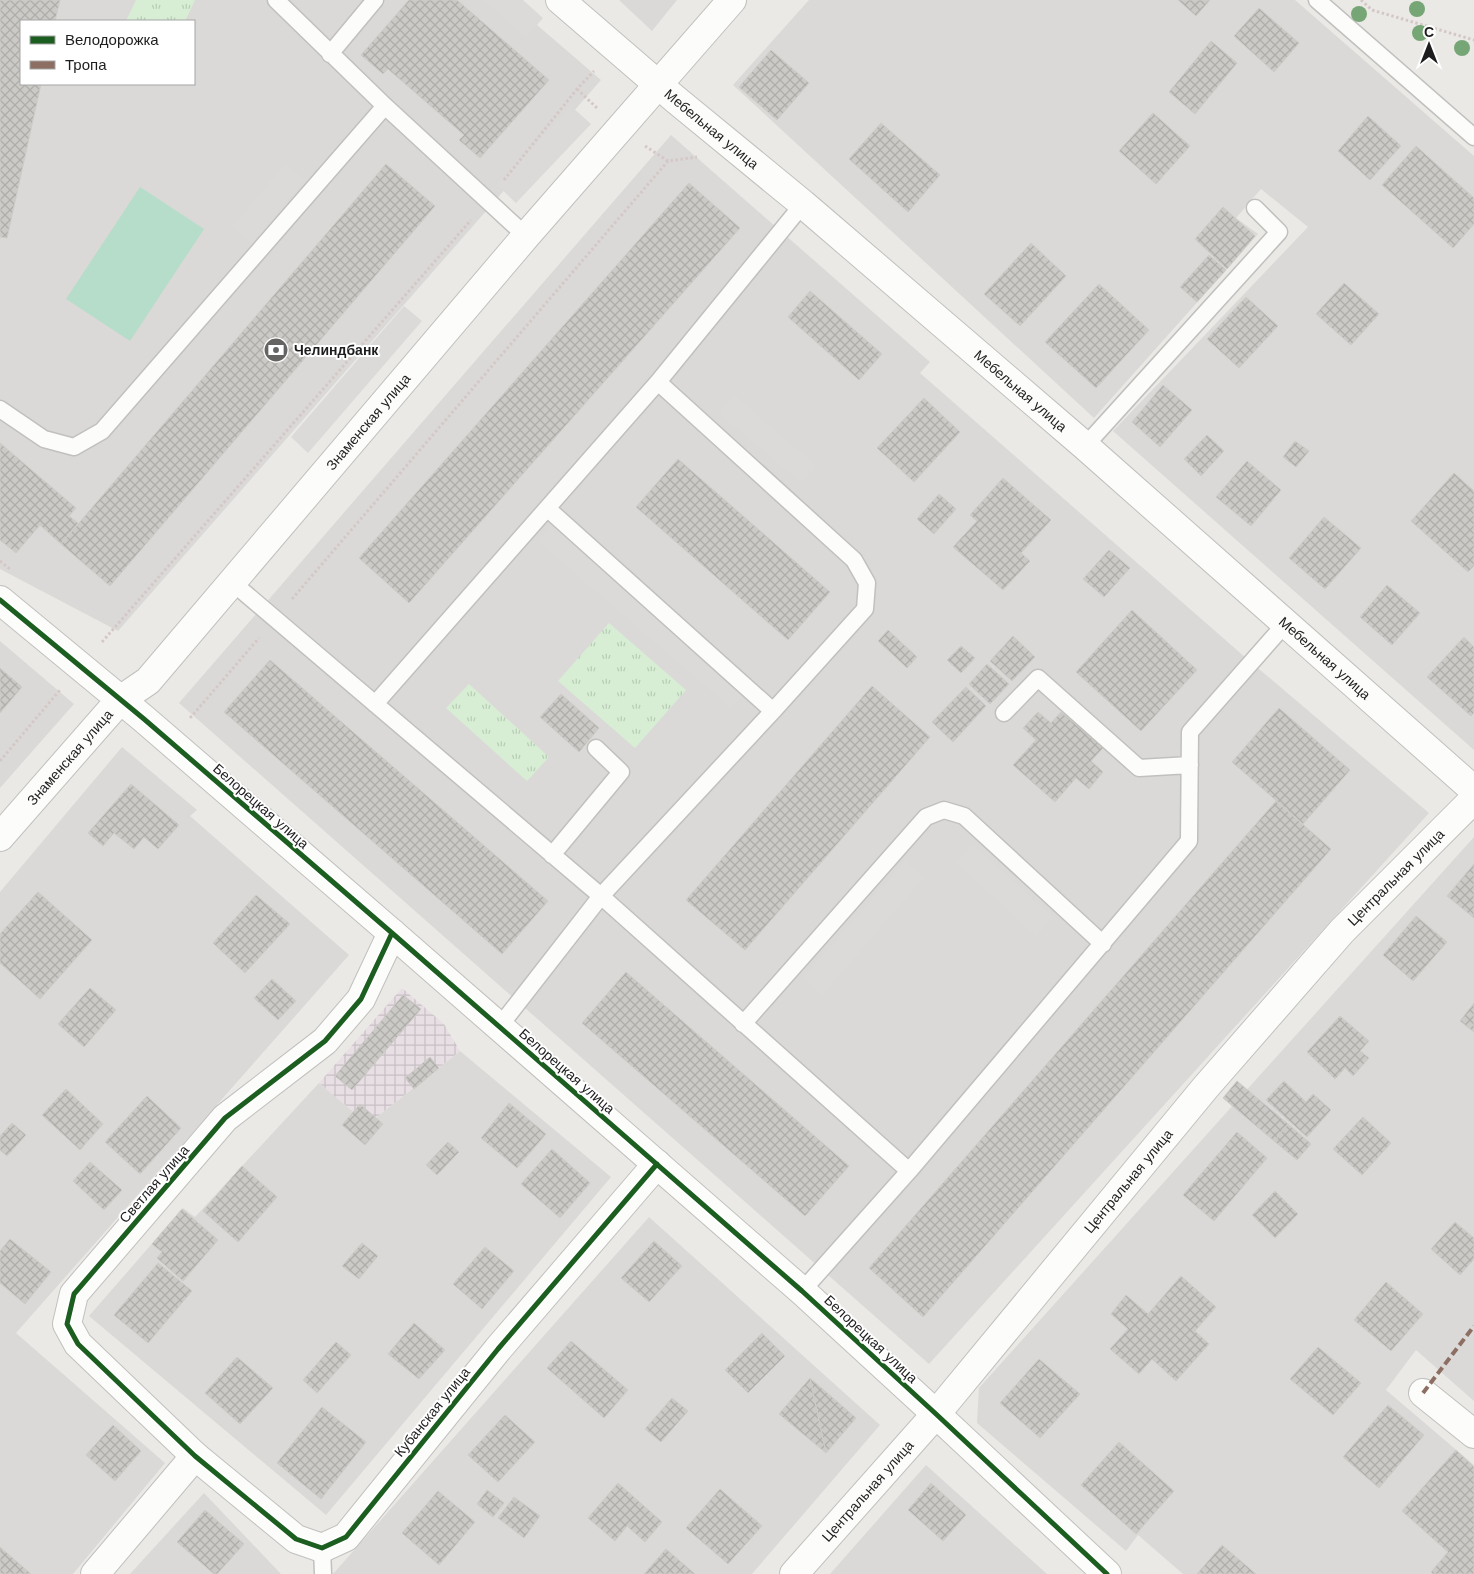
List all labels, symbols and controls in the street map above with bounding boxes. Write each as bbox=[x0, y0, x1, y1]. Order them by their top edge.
legend bbox=[20, 20, 195, 85]
north arrow bbox=[1404, 20, 1454, 70]
text: С bbox=[1424, 24, 1434, 40]
text: Велодорожка bbox=[65, 31, 159, 49]
text: Тропа bbox=[65, 56, 107, 74]
street label: Мебельная улица bbox=[661, 86, 762, 172]
bank icon: Челиндбанк bbox=[263, 337, 289, 363]
place label: Челиндбанк bbox=[294, 342, 379, 358]
street label: Мебельная улица bbox=[971, 347, 1070, 435]
street label: Знаменская улица bbox=[323, 370, 414, 473]
street label: Мебельная улица bbox=[1276, 613, 1374, 703]
street label: Знаменская улица bbox=[24, 706, 116, 808]
street label: Белорецкая улица bbox=[210, 760, 312, 852]
street label: Центральная улица bbox=[1344, 826, 1447, 929]
street label: Белорецкая улица bbox=[516, 1025, 618, 1117]
street label: Центральная улица bbox=[1081, 1126, 1176, 1236]
street label: Светлая улица bbox=[116, 1142, 192, 1226]
street label: Белорецкая улица bbox=[821, 1292, 921, 1386]
street label: Кубанская улица bbox=[391, 1364, 473, 1460]
street label: Центральная улица bbox=[819, 1437, 917, 1545]

